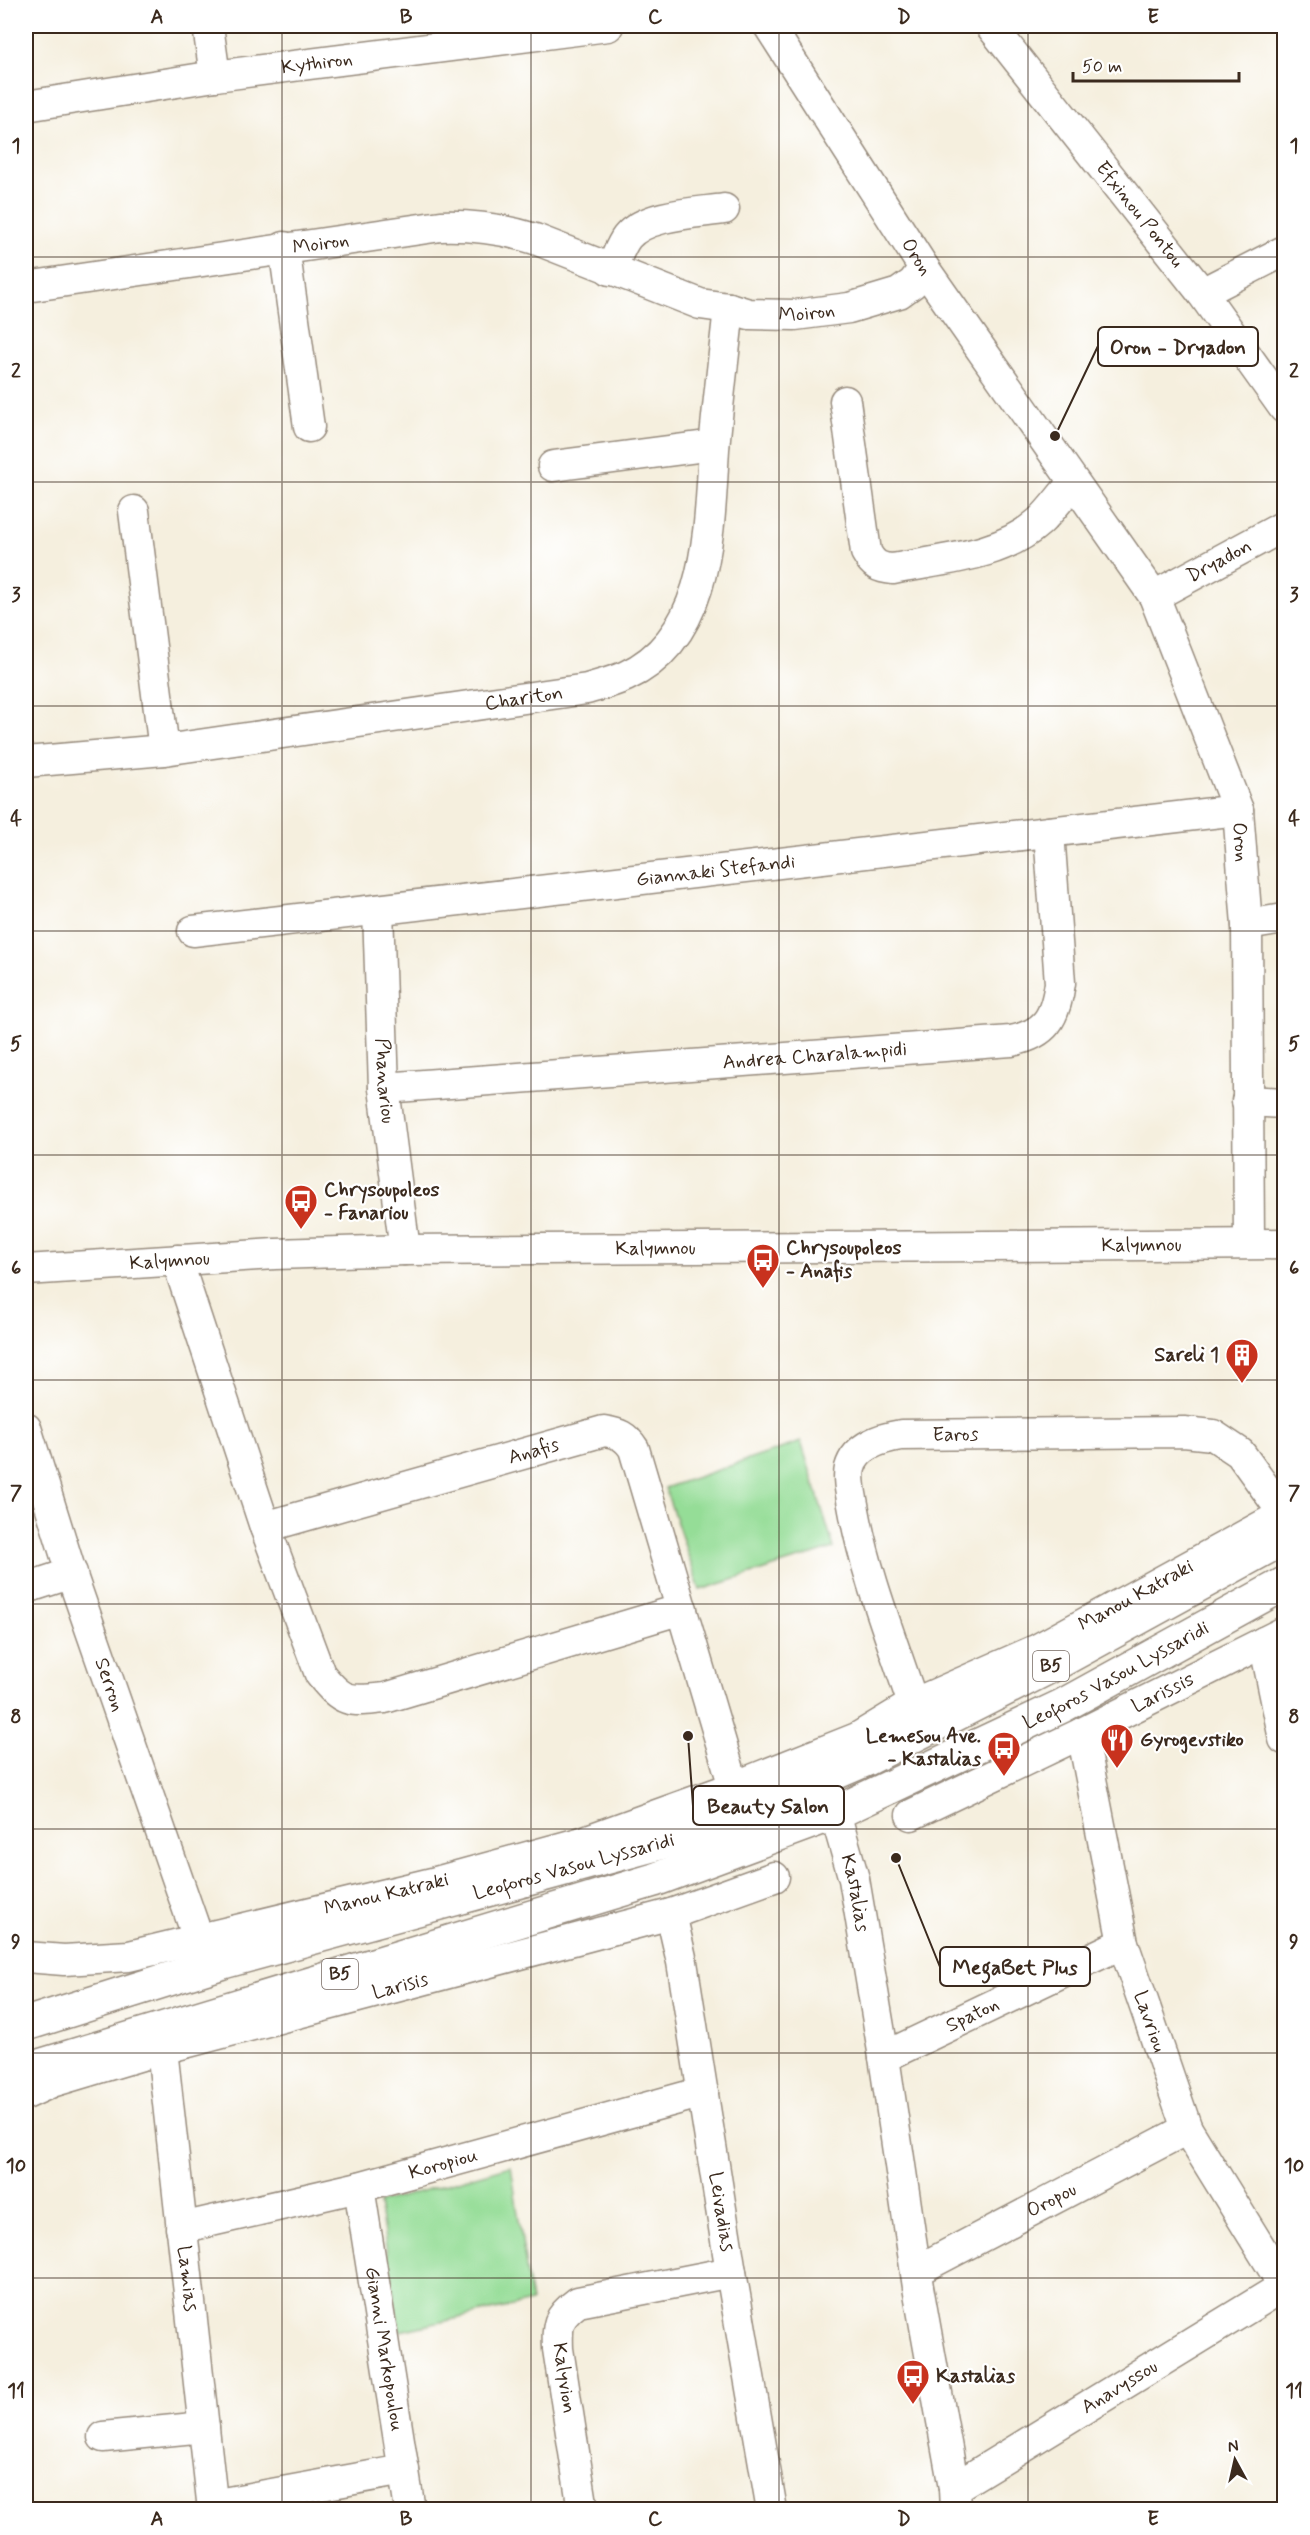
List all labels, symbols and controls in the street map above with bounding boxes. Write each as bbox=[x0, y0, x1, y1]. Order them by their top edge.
text: A bbox=[150, 4, 164, 31]
text: B bbox=[400, 4, 413, 31]
text: C bbox=[648, 4, 663, 31]
text: D bbox=[897, 4, 911, 31]
text: E bbox=[1147, 4, 1159, 31]
street label: Kythiron bbox=[280, 45, 354, 81]
scale bar bbox=[1073, 45, 1240, 83]
text: 50 m bbox=[1082, 55, 1122, 79]
text: 1 bbox=[12, 133, 20, 160]
text: 1 bbox=[1290, 133, 1298, 160]
street label: Efxinou Pontou bbox=[1089, 155, 1190, 273]
street label: Moiron bbox=[291, 226, 351, 261]
street label: Oron bbox=[895, 233, 939, 281]
street label: Moiron bbox=[778, 296, 837, 329]
callout: Oron - Dryadon bbox=[1098, 327, 1258, 366]
text: Oron - Dryadon bbox=[1110, 334, 1246, 362]
text: 2 bbox=[11, 358, 21, 385]
text: 2 bbox=[1289, 358, 1299, 385]
street label: Dryadon bbox=[1182, 532, 1256, 589]
text: 3 bbox=[11, 582, 21, 609]
text: 3 bbox=[1289, 582, 1299, 609]
street label: Chariton bbox=[483, 679, 565, 717]
text: 4 bbox=[10, 806, 22, 833]
text: 4 bbox=[1288, 806, 1300, 833]
street label: Oron bbox=[1226, 821, 1256, 863]
street label: Giannaki Stefandi bbox=[634, 848, 797, 893]
text: 5 bbox=[10, 1031, 22, 1058]
text: 5 bbox=[1288, 1031, 1300, 1058]
street label: Andrea Charalampidi bbox=[722, 1035, 908, 1076]
street label: Phanariou bbox=[369, 1038, 402, 1125]
place label: Chrysoupoleos - Fanariou bbox=[324, 1177, 439, 1227]
bus stop icon: Chrysoupoleos - Fanariou bbox=[283, 1183, 319, 1230]
street label: Kalymnou bbox=[1101, 1231, 1182, 1259]
street label: Kalymnou bbox=[615, 1235, 696, 1262]
place label: Chrysoupoleos - Anafis bbox=[786, 1235, 901, 1285]
bus stop icon: Chrysoupoleos - Anafis bbox=[745, 1242, 781, 1289]
street label: Kalymnou bbox=[129, 1245, 211, 1277]
text: 6 bbox=[11, 1255, 21, 1282]
text: 6 bbox=[1289, 1255, 1299, 1282]
building icon: Sareli 1 bbox=[1224, 1337, 1260, 1384]
place label: Sareli 1 bbox=[1154, 1342, 1219, 1369]
street label: Earos bbox=[932, 1421, 979, 1448]
street label: Anafis bbox=[505, 1431, 562, 1471]
text: 7 bbox=[10, 1480, 22, 1507]
text: 7 bbox=[1288, 1480, 1300, 1507]
street label: Manou Katraki bbox=[1073, 1553, 1198, 1638]
street label: Leoforos Vasou Lyssaridi bbox=[1018, 1614, 1214, 1736]
road number: B5 bbox=[1033, 1651, 1069, 1681]
street label: Serron bbox=[88, 1654, 132, 1715]
street label: Larissis bbox=[1127, 1666, 1199, 1720]
text: 8 bbox=[10, 1704, 22, 1731]
text: 8 bbox=[1288, 1704, 1300, 1731]
restaurant icon: Gyrogevstiko bbox=[1099, 1722, 1135, 1769]
place label: Lemesou Ave. - Kastalias bbox=[866, 1723, 981, 1773]
place label: Gyrogevstiko bbox=[1140, 1727, 1244, 1754]
bus stop icon: Lemesou Ave. - Kastalias bbox=[986, 1730, 1022, 1777]
callout: Beauty Salon bbox=[693, 1786, 844, 1825]
text: Beauty Salon bbox=[707, 1793, 829, 1821]
street label: Leoforos Vasou Lyssaridi bbox=[470, 1826, 677, 1907]
street label: Kastalias bbox=[834, 1851, 876, 1934]
street label: Manou Katraki bbox=[321, 1866, 452, 1922]
text: 9 bbox=[11, 1929, 21, 1956]
text: 9 bbox=[1289, 1929, 1299, 1956]
callout: MegaBet Plus bbox=[940, 1947, 1090, 1986]
text: MegaBet Plus bbox=[952, 1954, 1078, 1984]
road number: B5 bbox=[322, 1959, 358, 1989]
street label: Larisis bbox=[369, 1965, 431, 2006]
street label: Lavriou bbox=[1127, 1987, 1173, 2056]
street label: Spaton bbox=[941, 1991, 1004, 2039]
street label: Koropiou bbox=[406, 2141, 481, 2186]
text: 10 bbox=[6, 2153, 26, 2180]
text: 10 bbox=[1284, 2153, 1304, 2180]
street label: Leivadias bbox=[702, 2170, 741, 2254]
street label: Oropou bbox=[1022, 2176, 1081, 2224]
street label: Lamias bbox=[170, 2244, 204, 2313]
street label: Gianni Markopoulou bbox=[358, 2265, 411, 2433]
street label: Kalyvion bbox=[546, 2341, 582, 2415]
street label: Anavyssou bbox=[1076, 2353, 1163, 2420]
bus stop icon: Kastalias bbox=[895, 2358, 931, 2405]
place label: Kastalias bbox=[936, 2363, 1015, 2390]
text: 11 bbox=[7, 2378, 25, 2405]
text: 11 bbox=[1285, 2378, 1303, 2405]
north arrow bbox=[1205, 2430, 1265, 2490]
text: N bbox=[1226, 2435, 1240, 2458]
text: A bbox=[150, 2506, 164, 2533]
text: B bbox=[400, 2506, 413, 2533]
text: C bbox=[648, 2506, 663, 2533]
text: D bbox=[897, 2506, 911, 2533]
text: E bbox=[1147, 2506, 1159, 2533]

